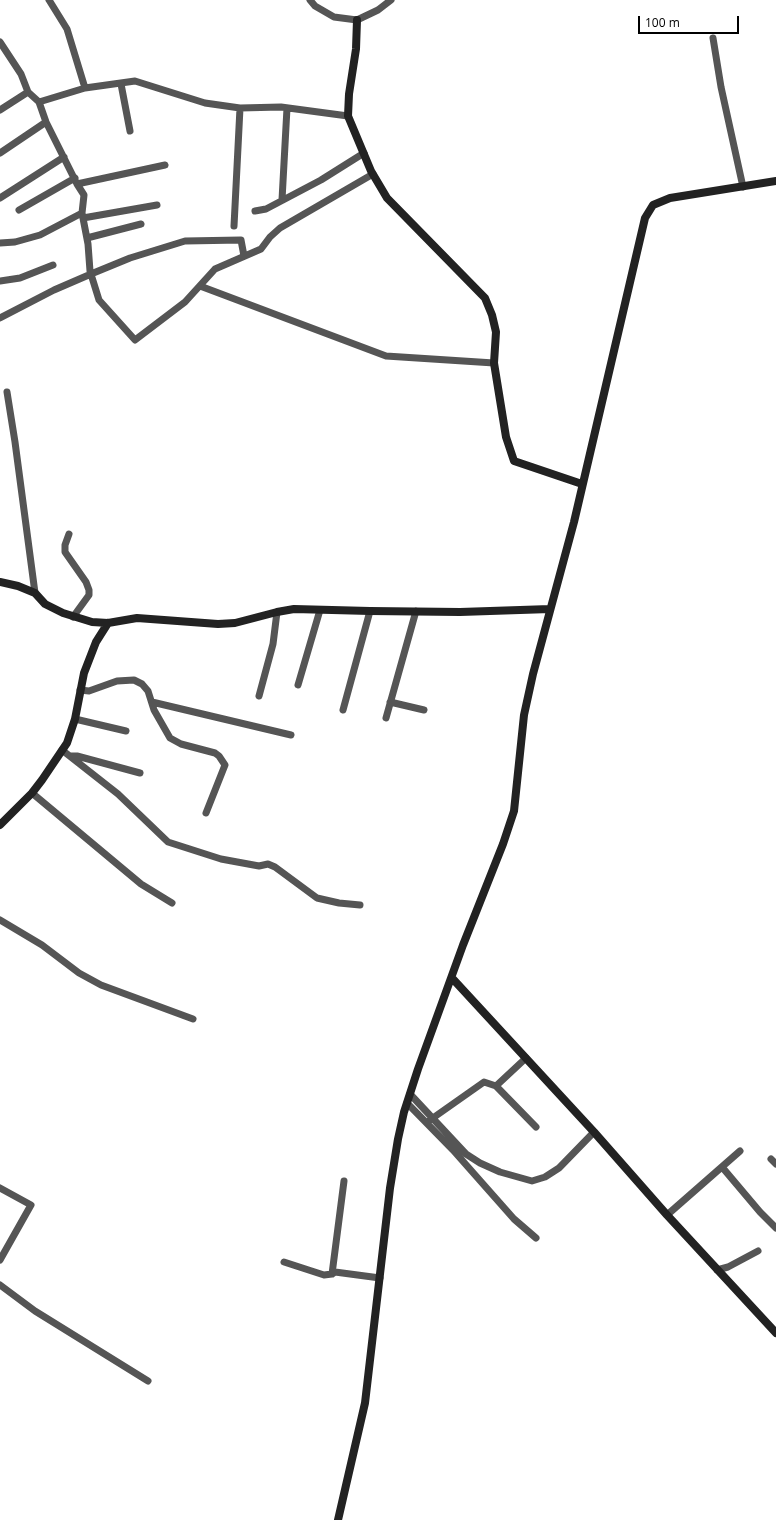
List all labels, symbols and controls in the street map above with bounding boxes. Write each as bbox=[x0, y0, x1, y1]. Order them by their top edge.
scale bar bbox=[640, 8, 741, 34]
text: 100 m bbox=[645, 14, 680, 31]

